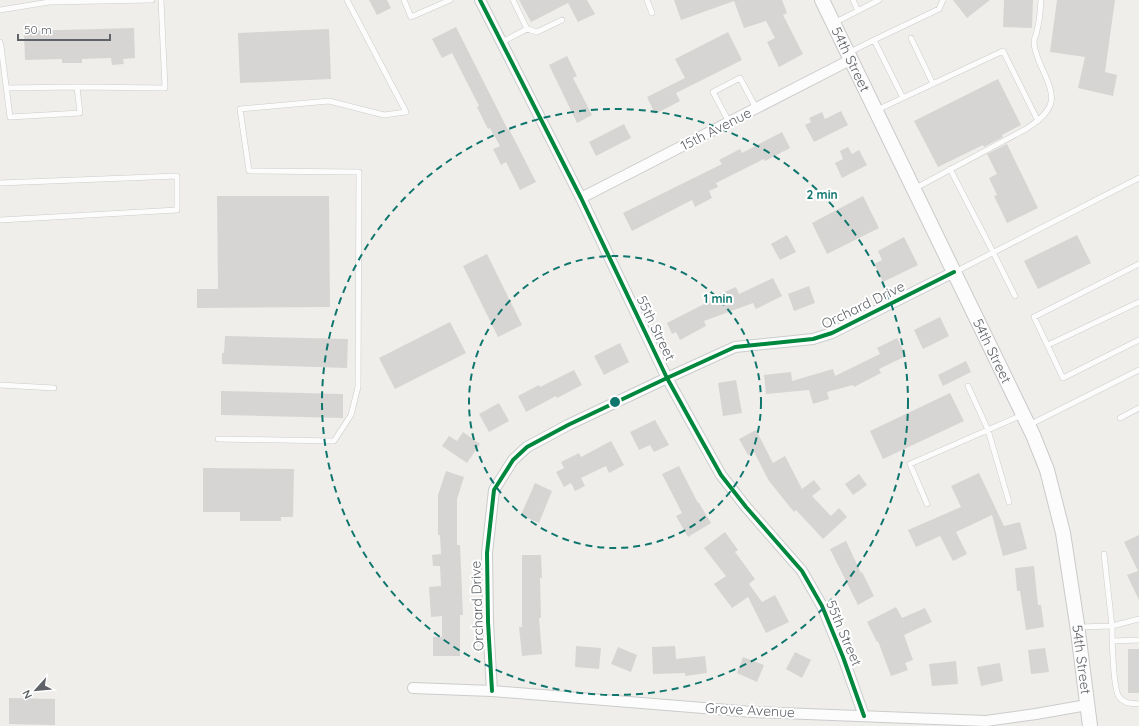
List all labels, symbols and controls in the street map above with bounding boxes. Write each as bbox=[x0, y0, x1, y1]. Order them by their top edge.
scale bar bbox=[18, 16, 110, 42]
text: 50 m bbox=[24, 22, 52, 37]
street label: 54th Street bbox=[827, 24, 874, 95]
street label: 15th Avenue bbox=[678, 103, 755, 155]
text: 2 min bbox=[806, 187, 838, 202]
street label: Orchard Drive bbox=[818, 277, 908, 333]
text: 1 min bbox=[703, 291, 733, 306]
street label: 55th Street bbox=[633, 293, 680, 364]
street label: 54th Street bbox=[969, 316, 1016, 386]
centre of rings bbox=[608, 395, 622, 409]
street label: Orchard Drive bbox=[466, 560, 488, 652]
street label: 55th Street bbox=[822, 597, 866, 669]
street label: 54th Street bbox=[1068, 624, 1095, 696]
north arrow bbox=[16, 670, 56, 710]
text: N bbox=[19, 688, 35, 701]
street label: Grove Avenue bbox=[705, 699, 796, 721]

